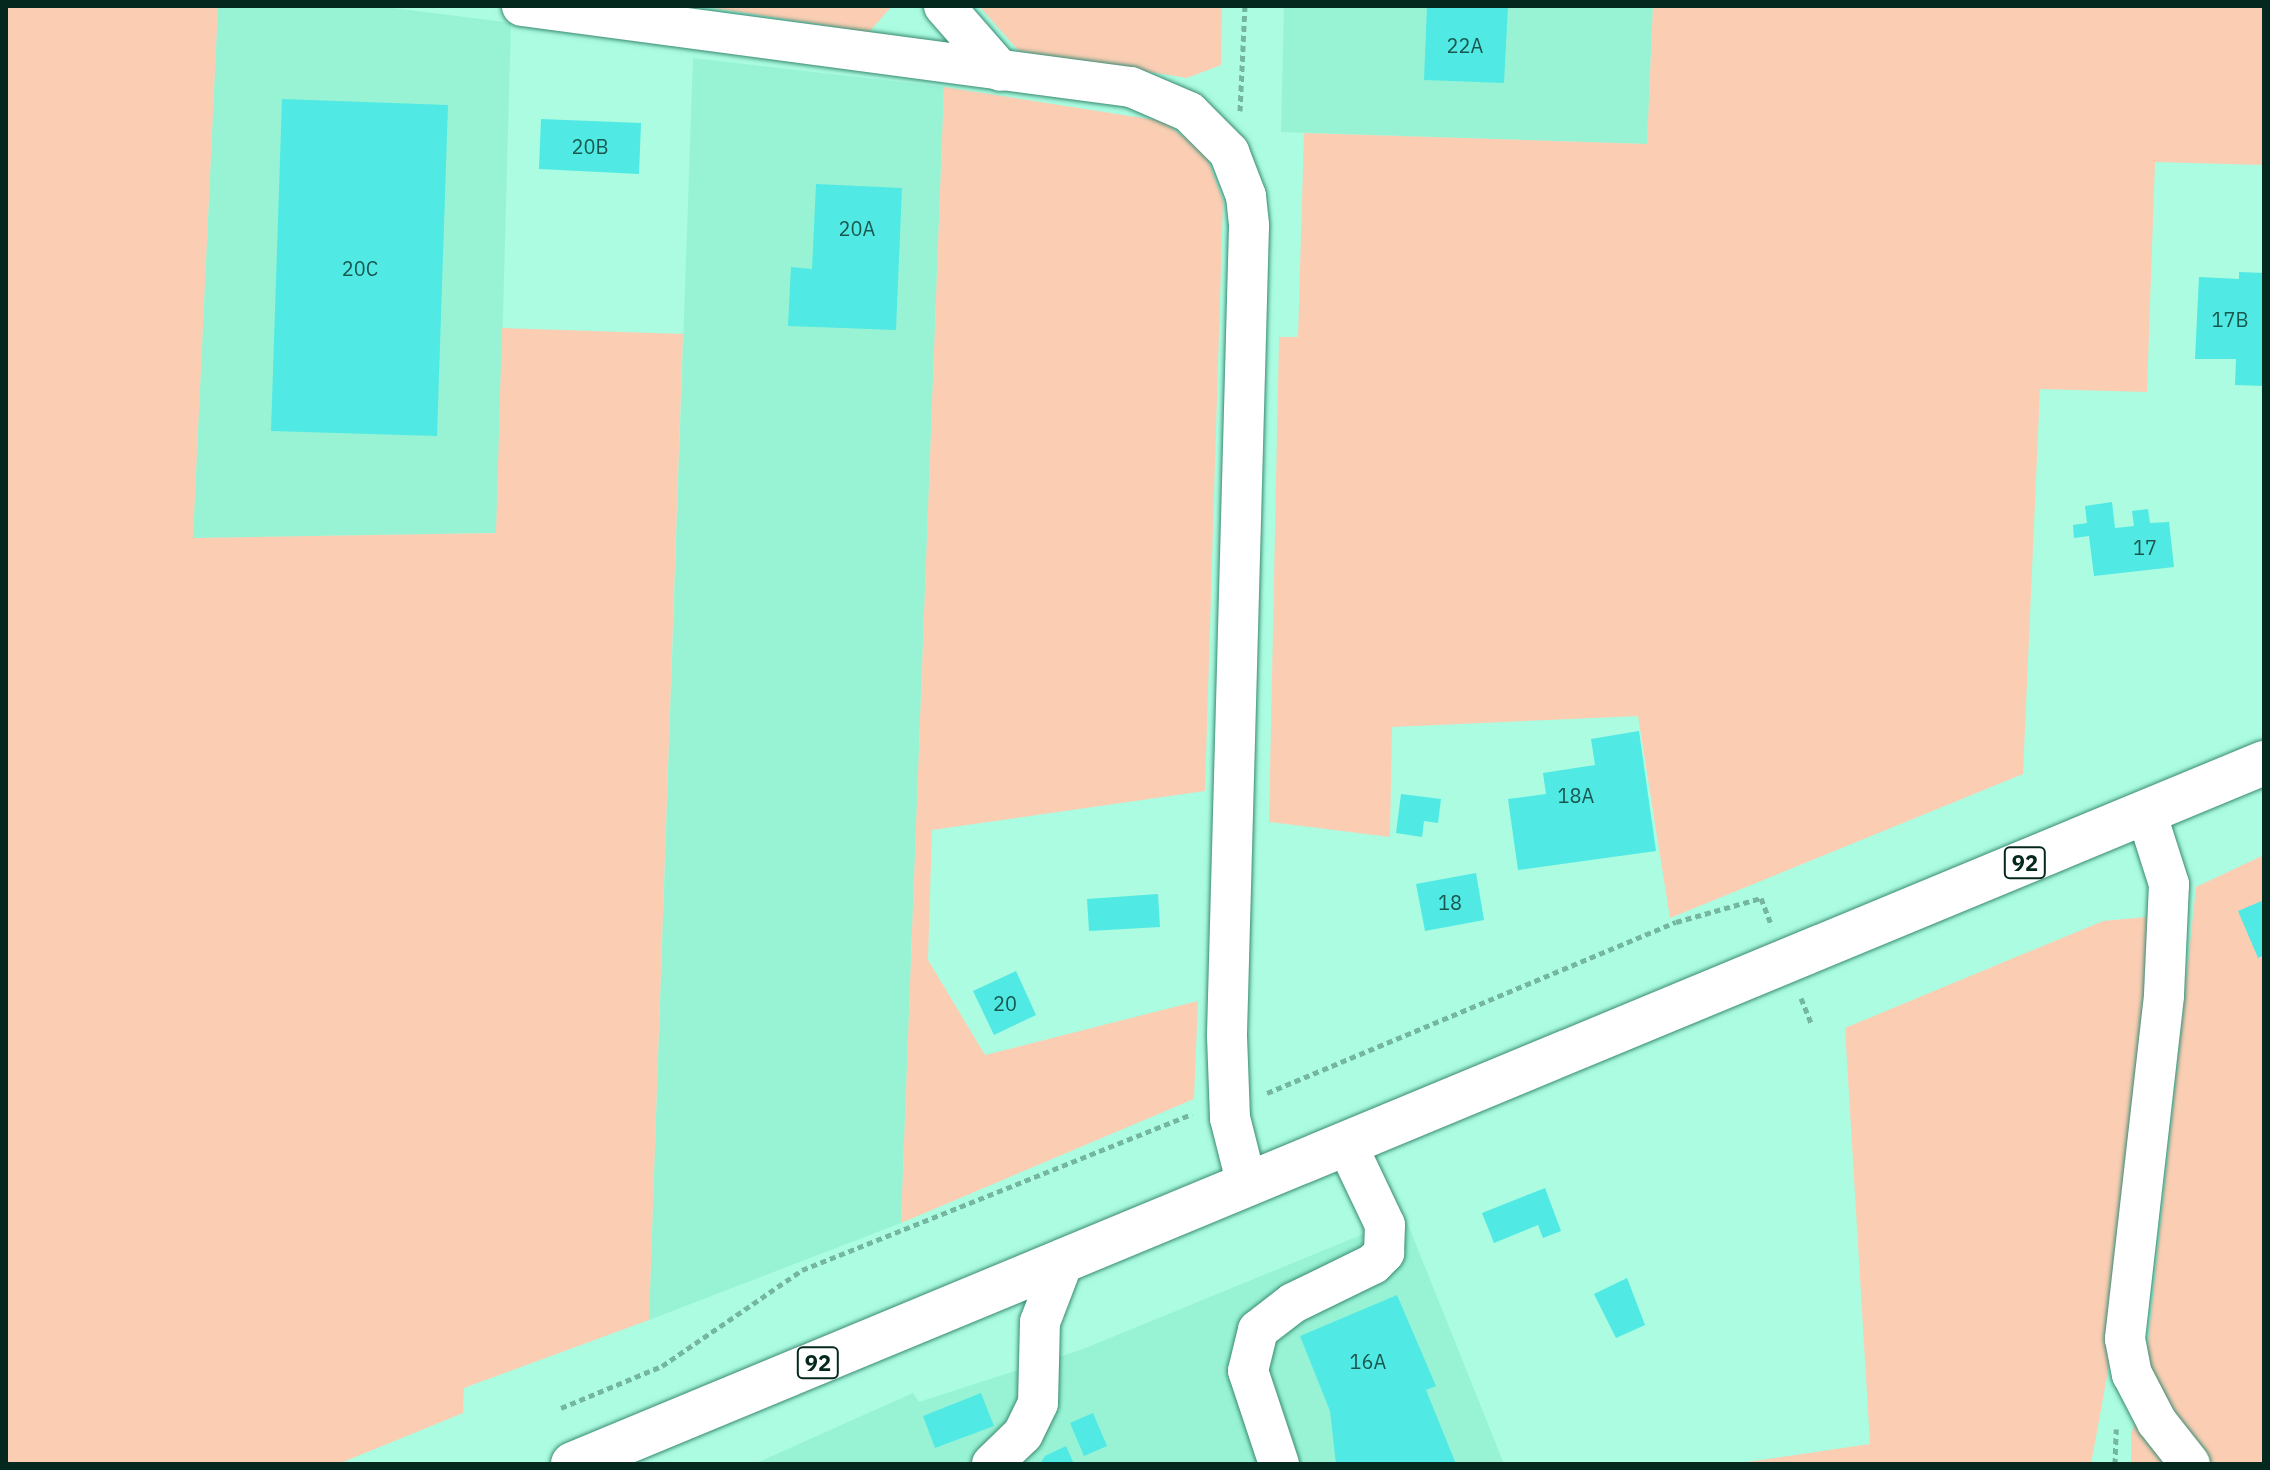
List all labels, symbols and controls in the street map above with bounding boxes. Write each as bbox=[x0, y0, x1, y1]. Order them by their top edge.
house number: 22A bbox=[1447, 33, 1483, 57]
house number: 20B bbox=[571, 134, 609, 158]
house number: 20A bbox=[839, 216, 875, 240]
house number: 20C bbox=[342, 256, 378, 280]
house number: 17B bbox=[2211, 307, 2249, 331]
house number: 17 bbox=[2133, 535, 2157, 559]
house number: 18A bbox=[1558, 783, 1594, 807]
road number: 92 bbox=[2003, 845, 2047, 881]
house number: 18 bbox=[1438, 890, 1462, 914]
house number: 20 bbox=[993, 991, 1017, 1015]
road number: 92 bbox=[796, 1345, 840, 1381]
house number: 16A bbox=[1350, 1349, 1386, 1373]

